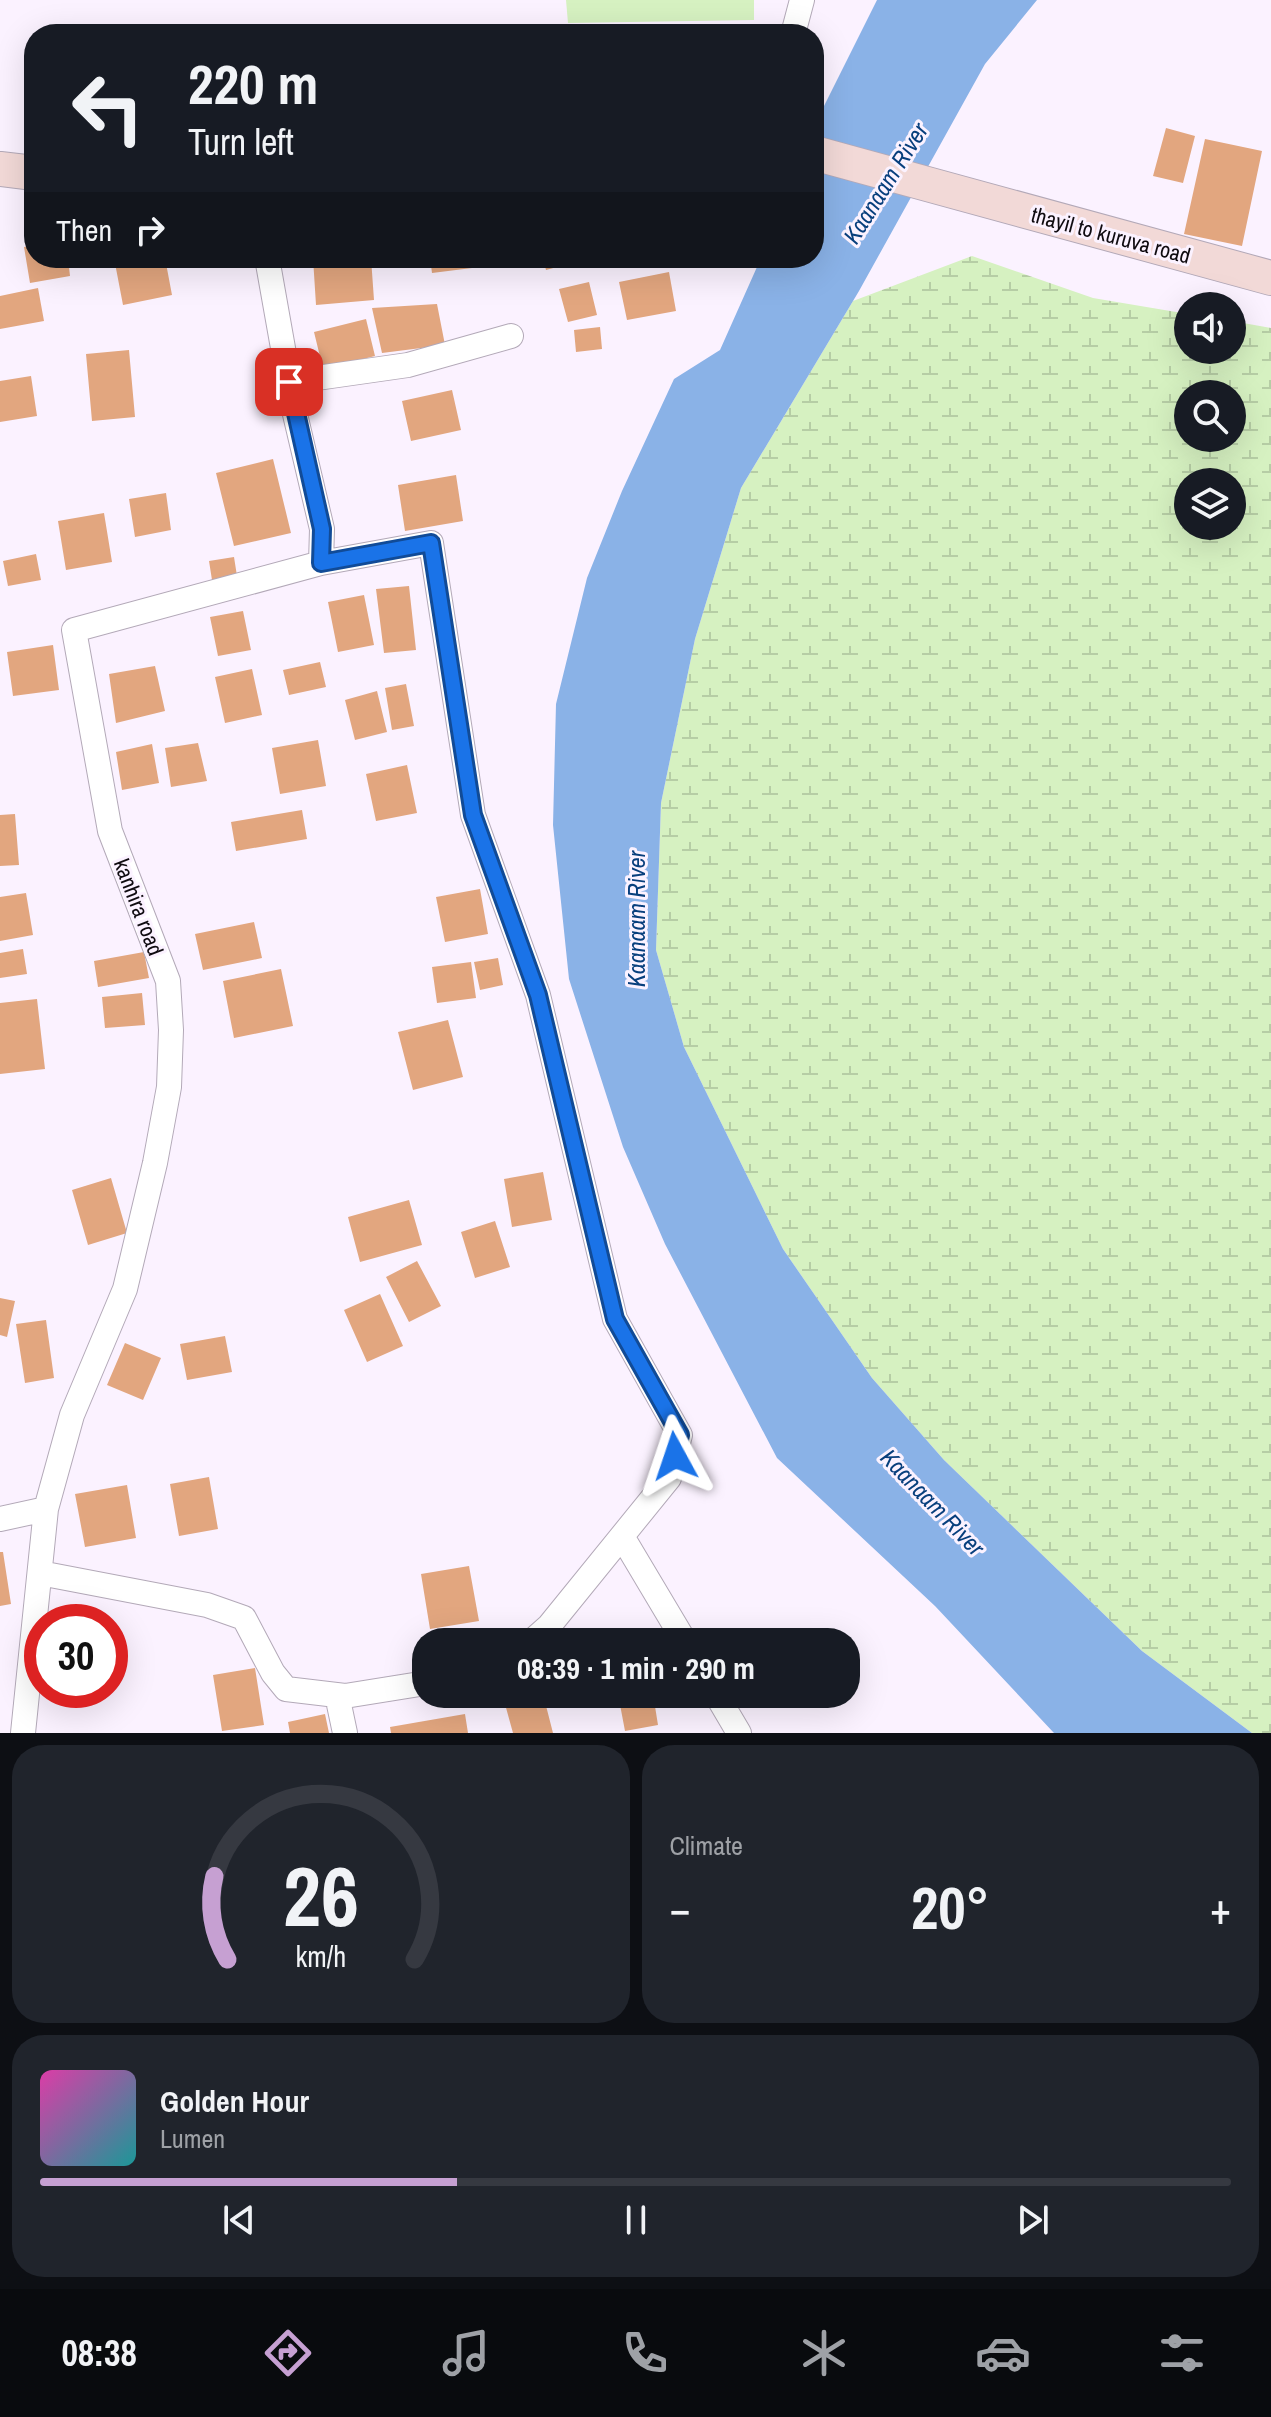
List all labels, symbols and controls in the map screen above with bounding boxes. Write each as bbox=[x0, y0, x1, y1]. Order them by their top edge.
text: 220 m bbox=[188, 46, 318, 121]
icon: left bbox=[56, 56, 160, 160]
water label: Kaanaam River bbox=[835, 115, 936, 249]
text: Turn left bbox=[188, 118, 294, 166]
street label: thayil to kuruva road bbox=[1028, 199, 1194, 271]
icon: right bbox=[128, 208, 172, 252]
text: Then bbox=[56, 210, 112, 250]
map controls bbox=[1174, 292, 1246, 540]
button: sound bbox=[1174, 292, 1246, 364]
pin bbox=[255, 348, 323, 416]
icon: arrive bbox=[267, 360, 311, 404]
button: search bbox=[1174, 380, 1246, 452]
button: layers bbox=[1174, 468, 1246, 540]
water label: Kaanaam River bbox=[620, 849, 652, 987]
street label: kanhira road bbox=[107, 854, 171, 960]
position arrow bbox=[633, 1414, 717, 1498]
water label: Kaanaam River bbox=[874, 1442, 993, 1563]
speed limit sign: 30 bbox=[24, 1604, 128, 1708]
text: 08:39 · 1 min · 290 m bbox=[517, 1648, 755, 1688]
text: Climate bbox=[670, 1828, 743, 1863]
text: 26 bbox=[283, 1840, 359, 1952]
text: 20° bbox=[911, 1867, 990, 1948]
text: − bbox=[670, 1878, 691, 1938]
text: + bbox=[1210, 1878, 1231, 1938]
text: km/h bbox=[295, 1937, 346, 1976]
text: Golden Hour bbox=[160, 2081, 309, 2121]
text: Lumen bbox=[160, 2121, 225, 2156]
icon: previous bbox=[217, 2198, 261, 2242]
icon: pause bbox=[614, 2198, 658, 2242]
icon: next bbox=[1011, 2198, 1055, 2242]
icon: directions bbox=[260, 2325, 316, 2381]
icon: music bbox=[438, 2325, 494, 2381]
icon: phone bbox=[617, 2325, 673, 2381]
icon: climate bbox=[796, 2325, 852, 2381]
icon: car bbox=[975, 2325, 1031, 2381]
icon: filters bbox=[1154, 2325, 1210, 2381]
text: 08:38 bbox=[61, 2329, 137, 2377]

